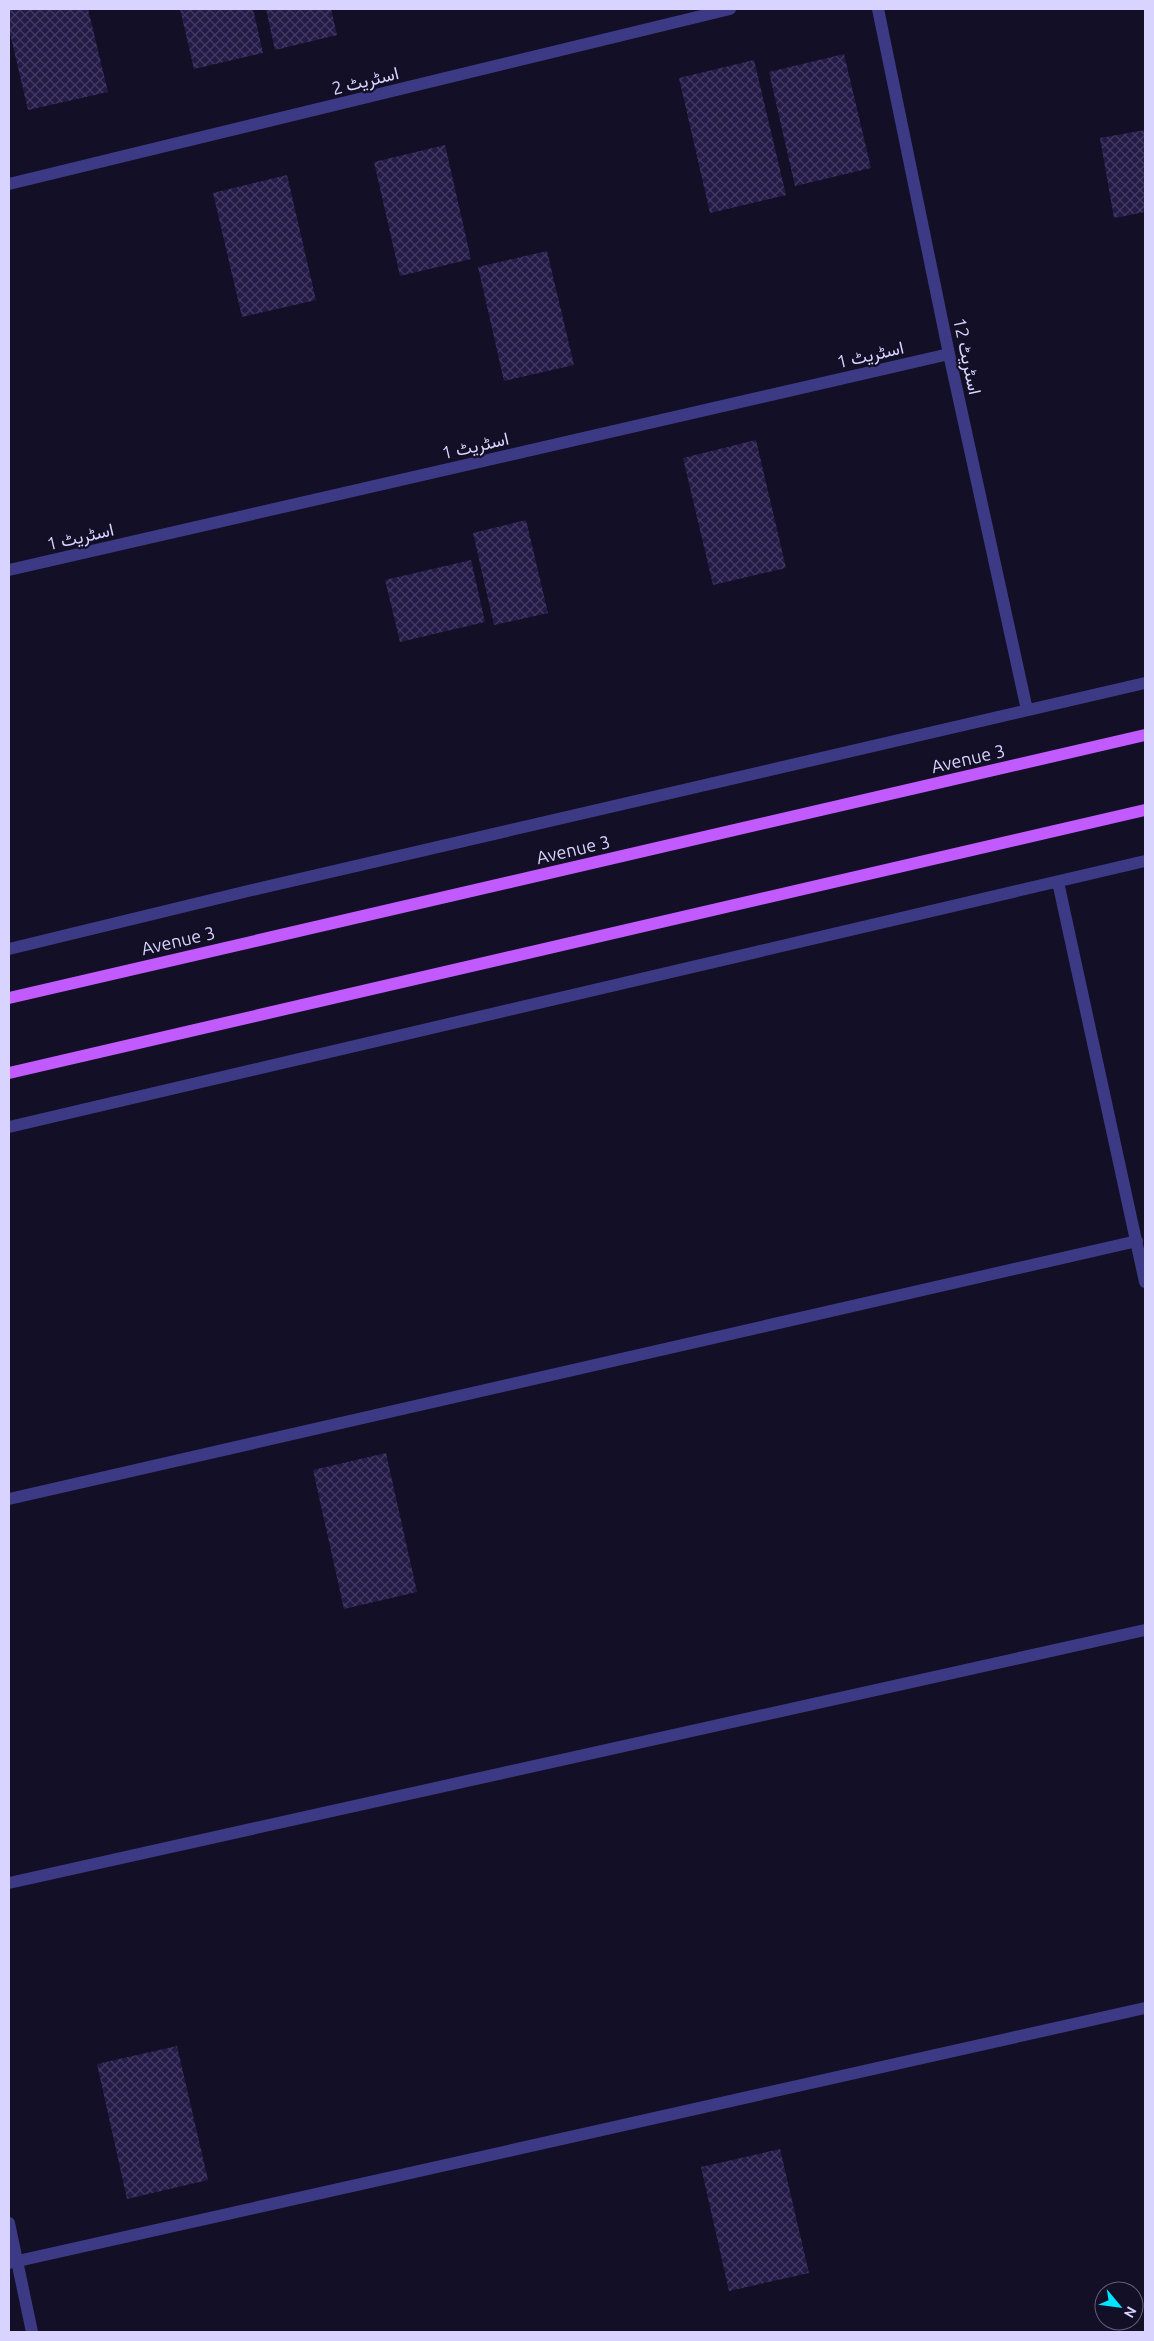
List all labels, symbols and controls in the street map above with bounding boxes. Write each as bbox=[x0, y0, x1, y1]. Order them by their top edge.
street label: اسٹریٹ 2 bbox=[330, 62, 401, 100]
street label: اسٹریٹ 12 bbox=[948, 316, 986, 397]
street label: اسٹریٹ 1 bbox=[835, 337, 906, 373]
street label: اسٹریٹ 1 bbox=[440, 428, 511, 464]
street label: اسٹریٹ 1 bbox=[45, 519, 116, 555]
street label: Avenue 3 bbox=[929, 740, 1007, 776]
street label: Avenue 3 bbox=[534, 831, 612, 867]
street label: Avenue 3 bbox=[139, 922, 217, 958]
north arrow bbox=[1094, 2281, 1144, 2331]
text: N bbox=[1121, 2304, 1140, 2321]

